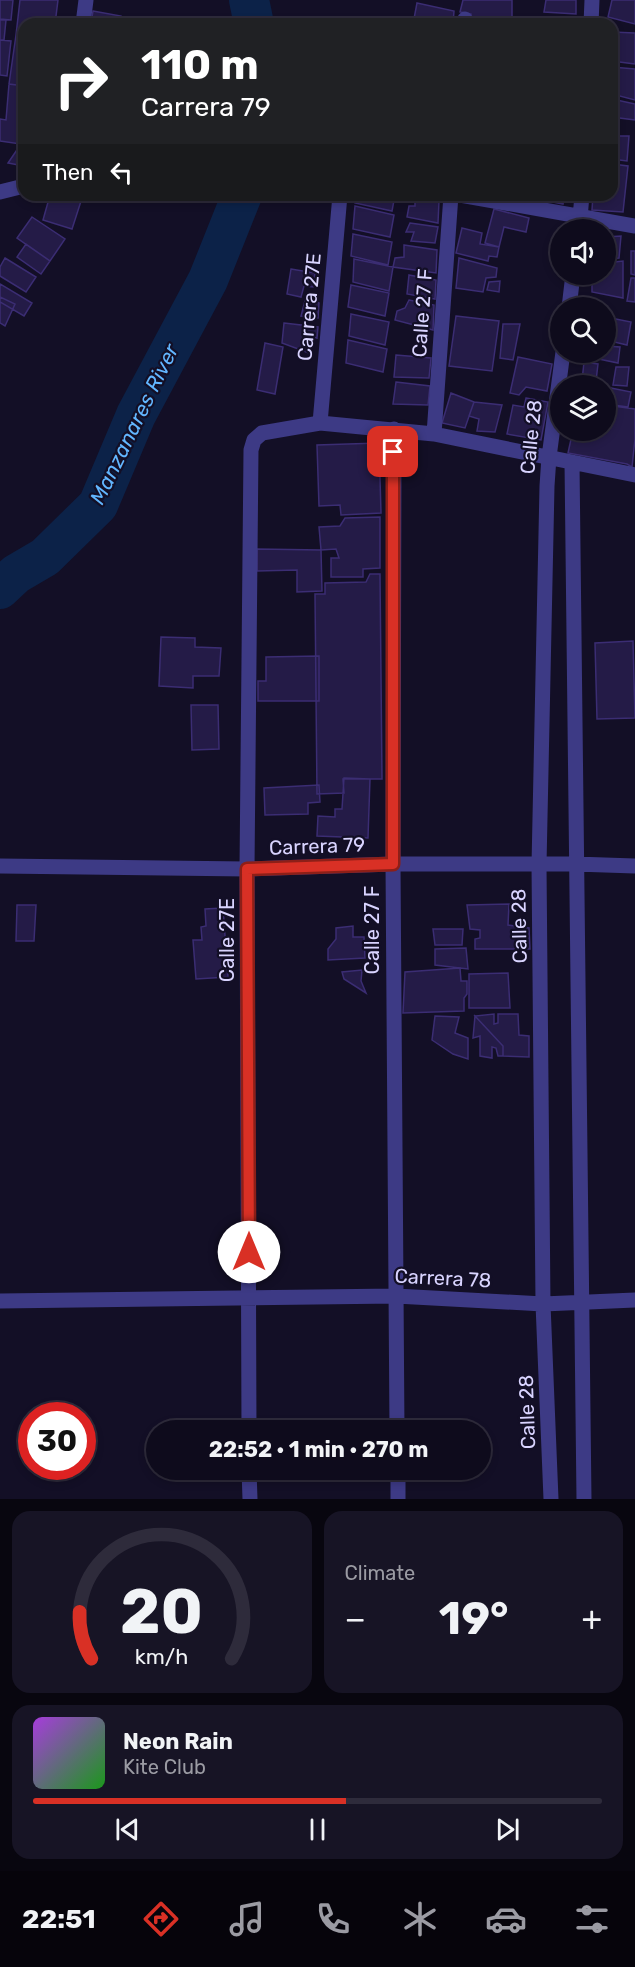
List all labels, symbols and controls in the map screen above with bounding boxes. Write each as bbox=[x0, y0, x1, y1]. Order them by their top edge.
text: 110 m bbox=[141, 40, 259, 90]
icon: right bbox=[42, 42, 120, 120]
text: Carrera 79 bbox=[141, 91, 271, 123]
icon: left bbox=[105, 156, 138, 189]
text: Then bbox=[42, 159, 93, 186]
map controls bbox=[550, 219, 616, 441]
button: sound bbox=[550, 219, 616, 285]
street label: Carrera 27E bbox=[292, 252, 326, 362]
street label: Calle 27 F bbox=[407, 268, 437, 358]
button: search bbox=[550, 297, 616, 363]
water label: Manzanares River bbox=[84, 339, 184, 508]
button: layers bbox=[550, 375, 616, 441]
street label: Calle 28 bbox=[515, 399, 547, 475]
pin bbox=[367, 426, 418, 477]
icon: arrive bbox=[376, 435, 409, 468]
street label: Carrera 79 bbox=[269, 832, 365, 860]
street label: Calle 27 F bbox=[360, 886, 384, 974]
street label: Calle 28 bbox=[506, 888, 532, 964]
street label: Calle 27E bbox=[215, 898, 239, 982]
position arrow bbox=[217, 1220, 281, 1284]
street label: Carrera 78 bbox=[394, 1263, 492, 1293]
street label: Calle 28 bbox=[514, 1374, 540, 1450]
speed limit sign: 30 bbox=[18, 1402, 96, 1480]
text: 22:52 · 1 min · 270 m bbox=[209, 1436, 428, 1463]
text: Climate bbox=[345, 1561, 415, 1585]
text: 20 bbox=[120, 1575, 203, 1649]
text: 19° bbox=[439, 1592, 509, 1645]
text: − bbox=[345, 1599, 366, 1638]
text: + bbox=[581, 1599, 602, 1638]
text: km/h bbox=[135, 1644, 189, 1669]
text: Neon Rain bbox=[123, 1728, 233, 1755]
text: Kite Club bbox=[123, 1755, 206, 1779]
icon: previous bbox=[111, 1813, 144, 1846]
icon: pause bbox=[301, 1813, 334, 1846]
icon: next bbox=[491, 1813, 524, 1846]
icon: directions bbox=[140, 1898, 182, 1940]
icon: music bbox=[226, 1898, 268, 1940]
icon: phone bbox=[312, 1898, 354, 1940]
icon: climate bbox=[399, 1898, 441, 1940]
icon: car bbox=[485, 1898, 527, 1940]
icon: filters bbox=[571, 1898, 613, 1940]
text: 22:51 bbox=[22, 1903, 96, 1935]

